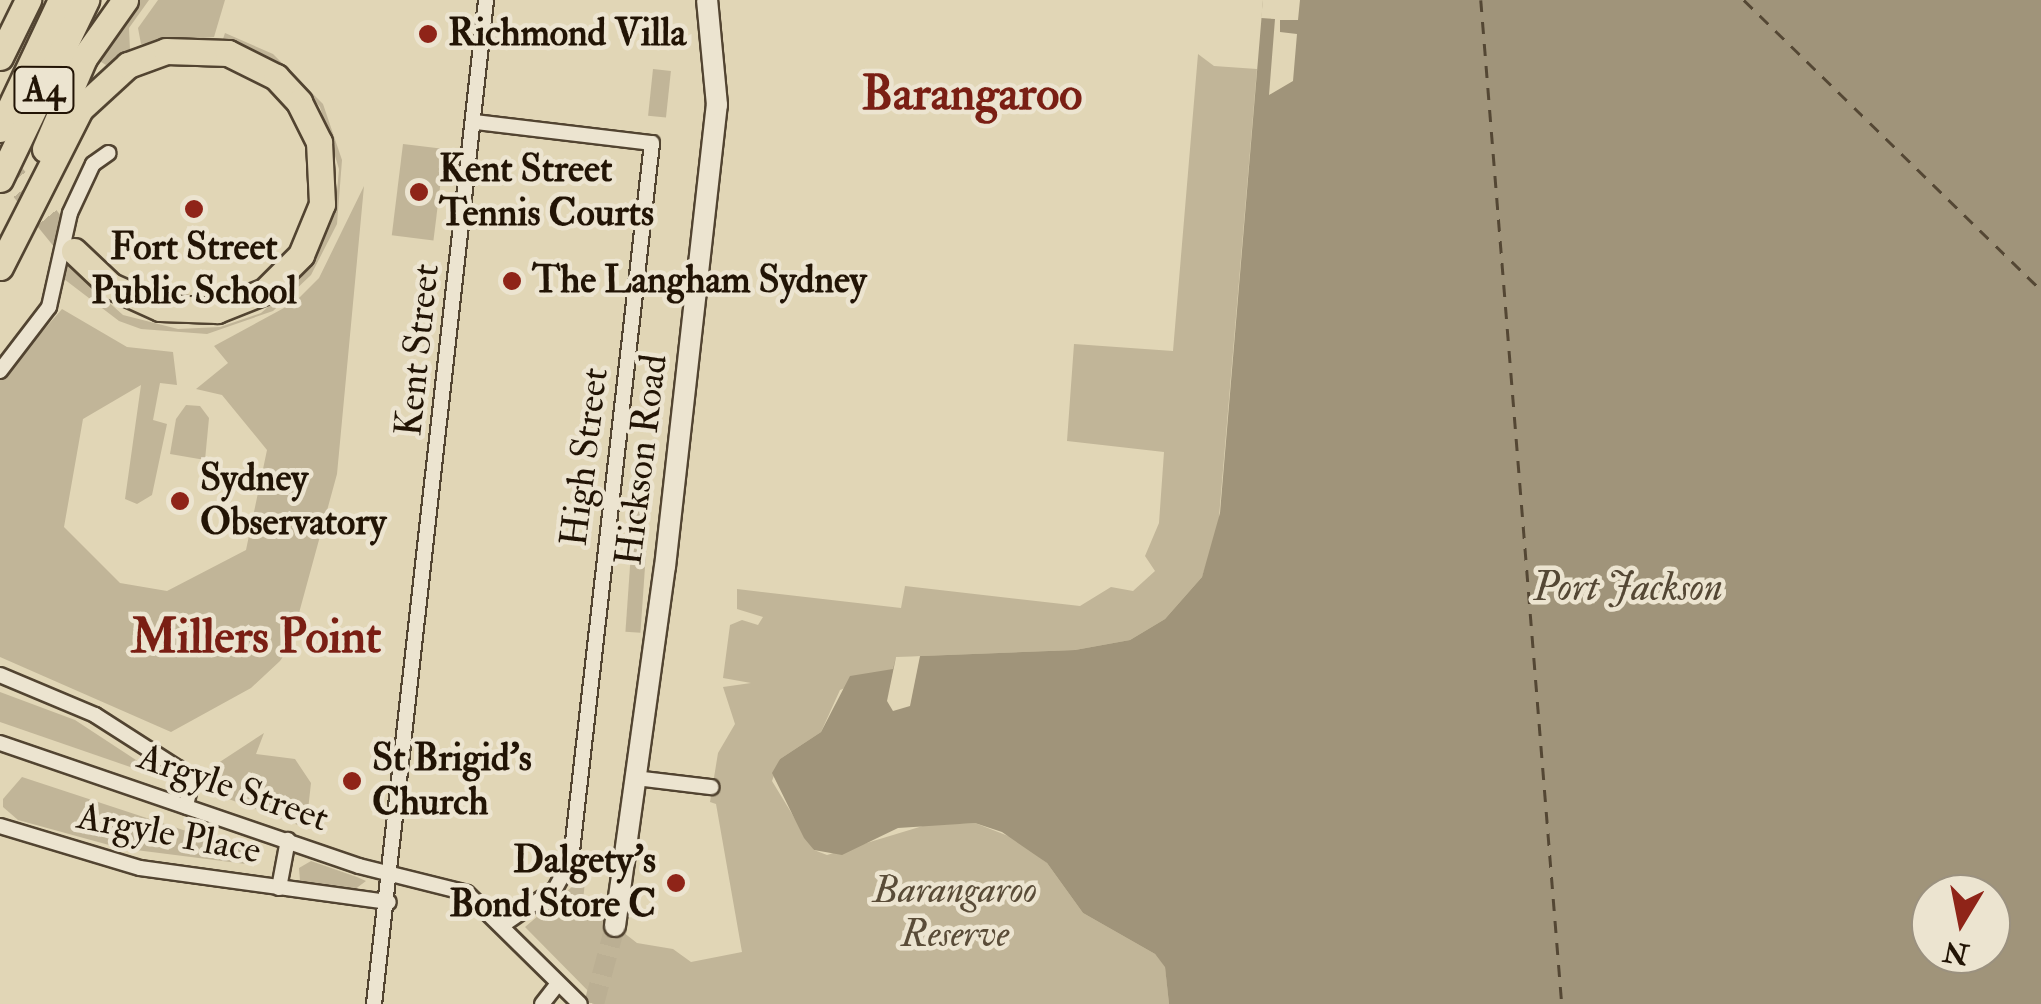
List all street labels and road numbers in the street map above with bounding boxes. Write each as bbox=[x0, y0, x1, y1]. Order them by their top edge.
road number: A4 bbox=[12, 60, 76, 120]
street label: Kent Street bbox=[386, 261, 450, 439]
street label: Hickson Road bbox=[606, 352, 678, 568]
street label: High Street bbox=[551, 365, 619, 549]
street label: Argyle Street bbox=[132, 734, 334, 842]
street label: Argyle Place bbox=[73, 794, 265, 874]

